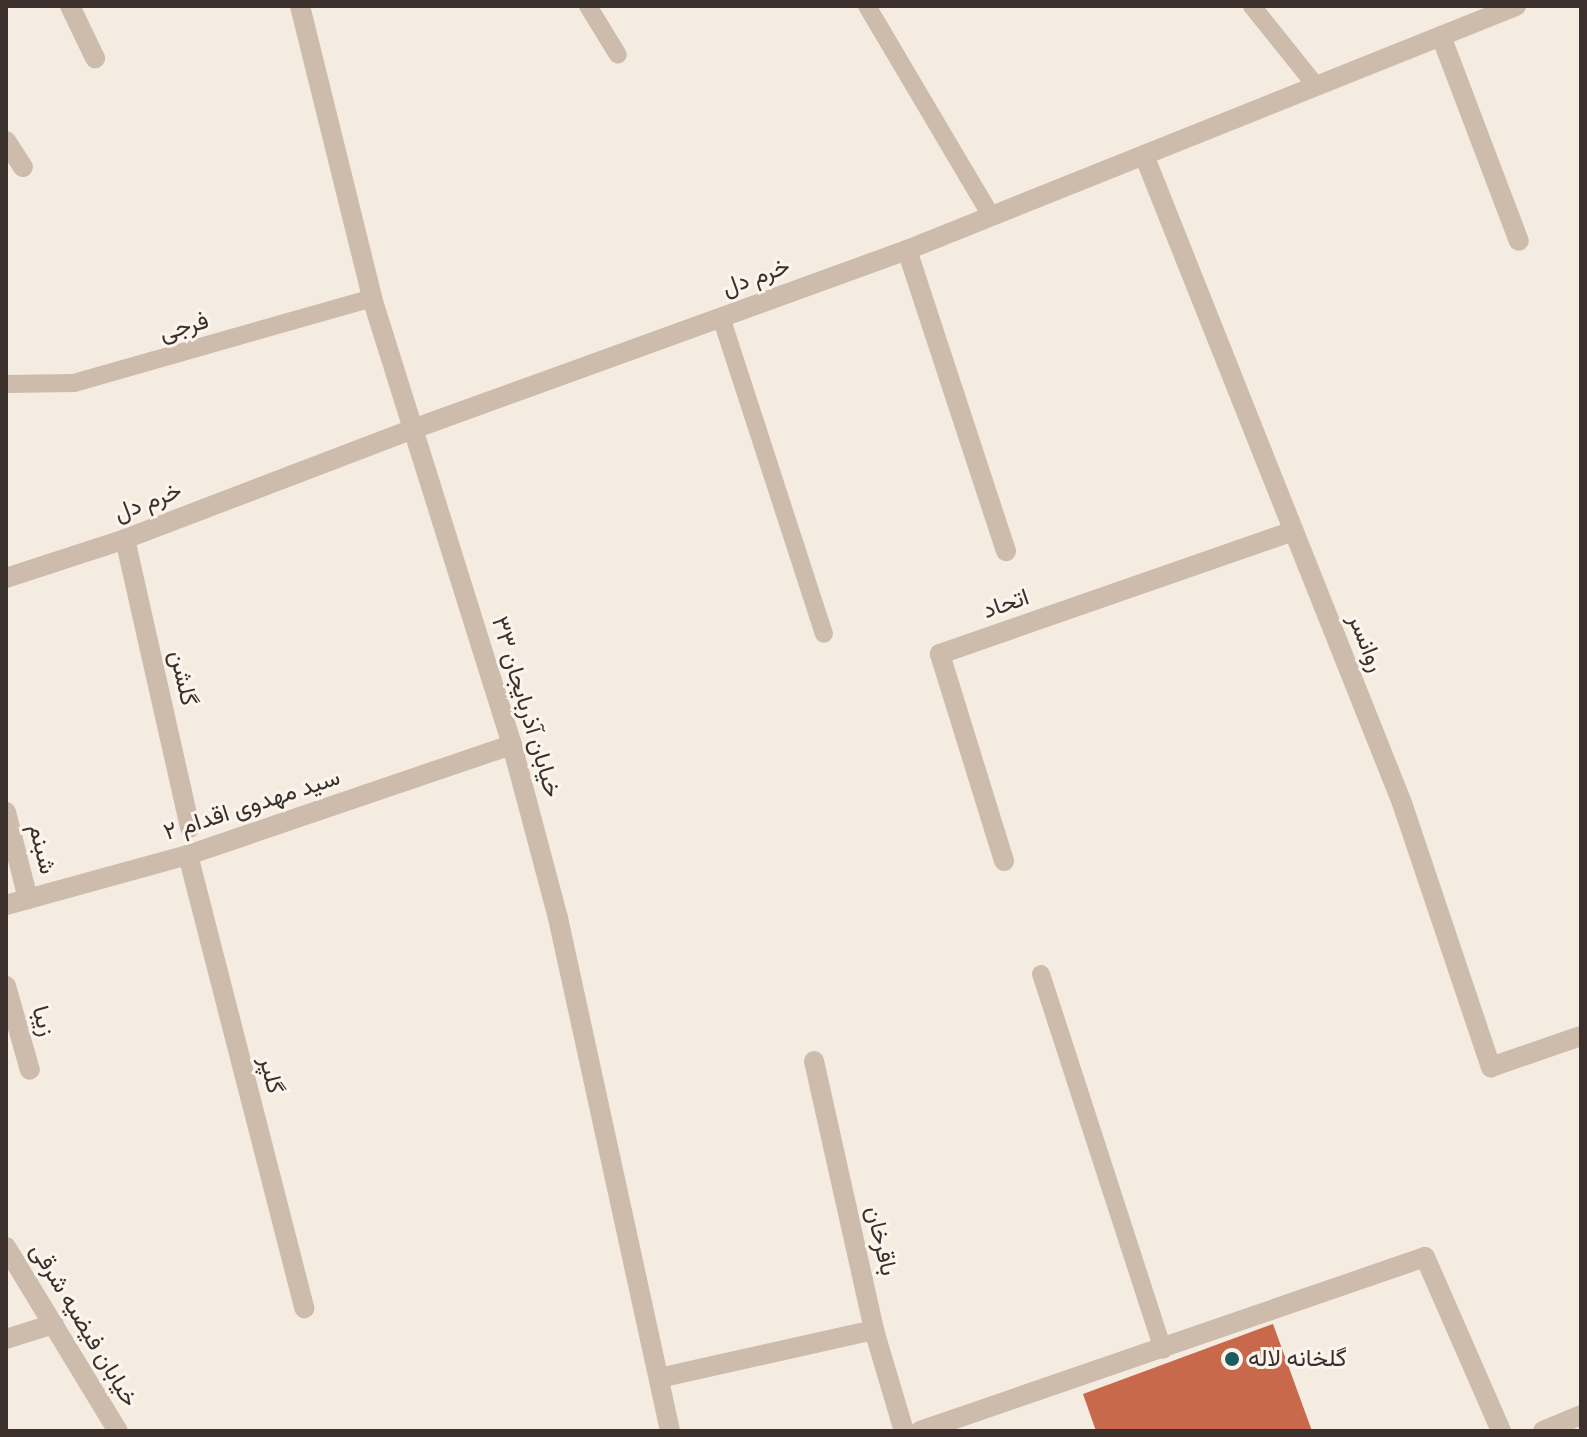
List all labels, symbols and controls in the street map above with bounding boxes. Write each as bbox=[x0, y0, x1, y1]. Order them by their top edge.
street label: خرم دل bbox=[718, 251, 794, 303]
street label: فرجی bbox=[156, 306, 212, 348]
street label: خرم دل bbox=[110, 476, 186, 528]
street label: اتحاد bbox=[979, 583, 1033, 625]
street label: روانسر bbox=[1341, 610, 1391, 676]
street label: خیابان آذربایجان ۳۳ bbox=[485, 613, 567, 801]
street label: گلشن bbox=[163, 648, 203, 708]
street label: سید مهدوی اقدام ۲ bbox=[160, 763, 344, 847]
street label: شبنم bbox=[22, 821, 62, 877]
street label: زیبا bbox=[25, 1002, 61, 1040]
street label: گلپر bbox=[253, 1054, 289, 1096]
street label: باقرخان bbox=[859, 1203, 903, 1279]
street label: خیابان فیضیه شرقی bbox=[24, 1238, 144, 1412]
place label: گلخانه لاله bbox=[1248, 1345, 1347, 1373]
marker: گلخانه لاله bbox=[1223, 1350, 1241, 1368]

